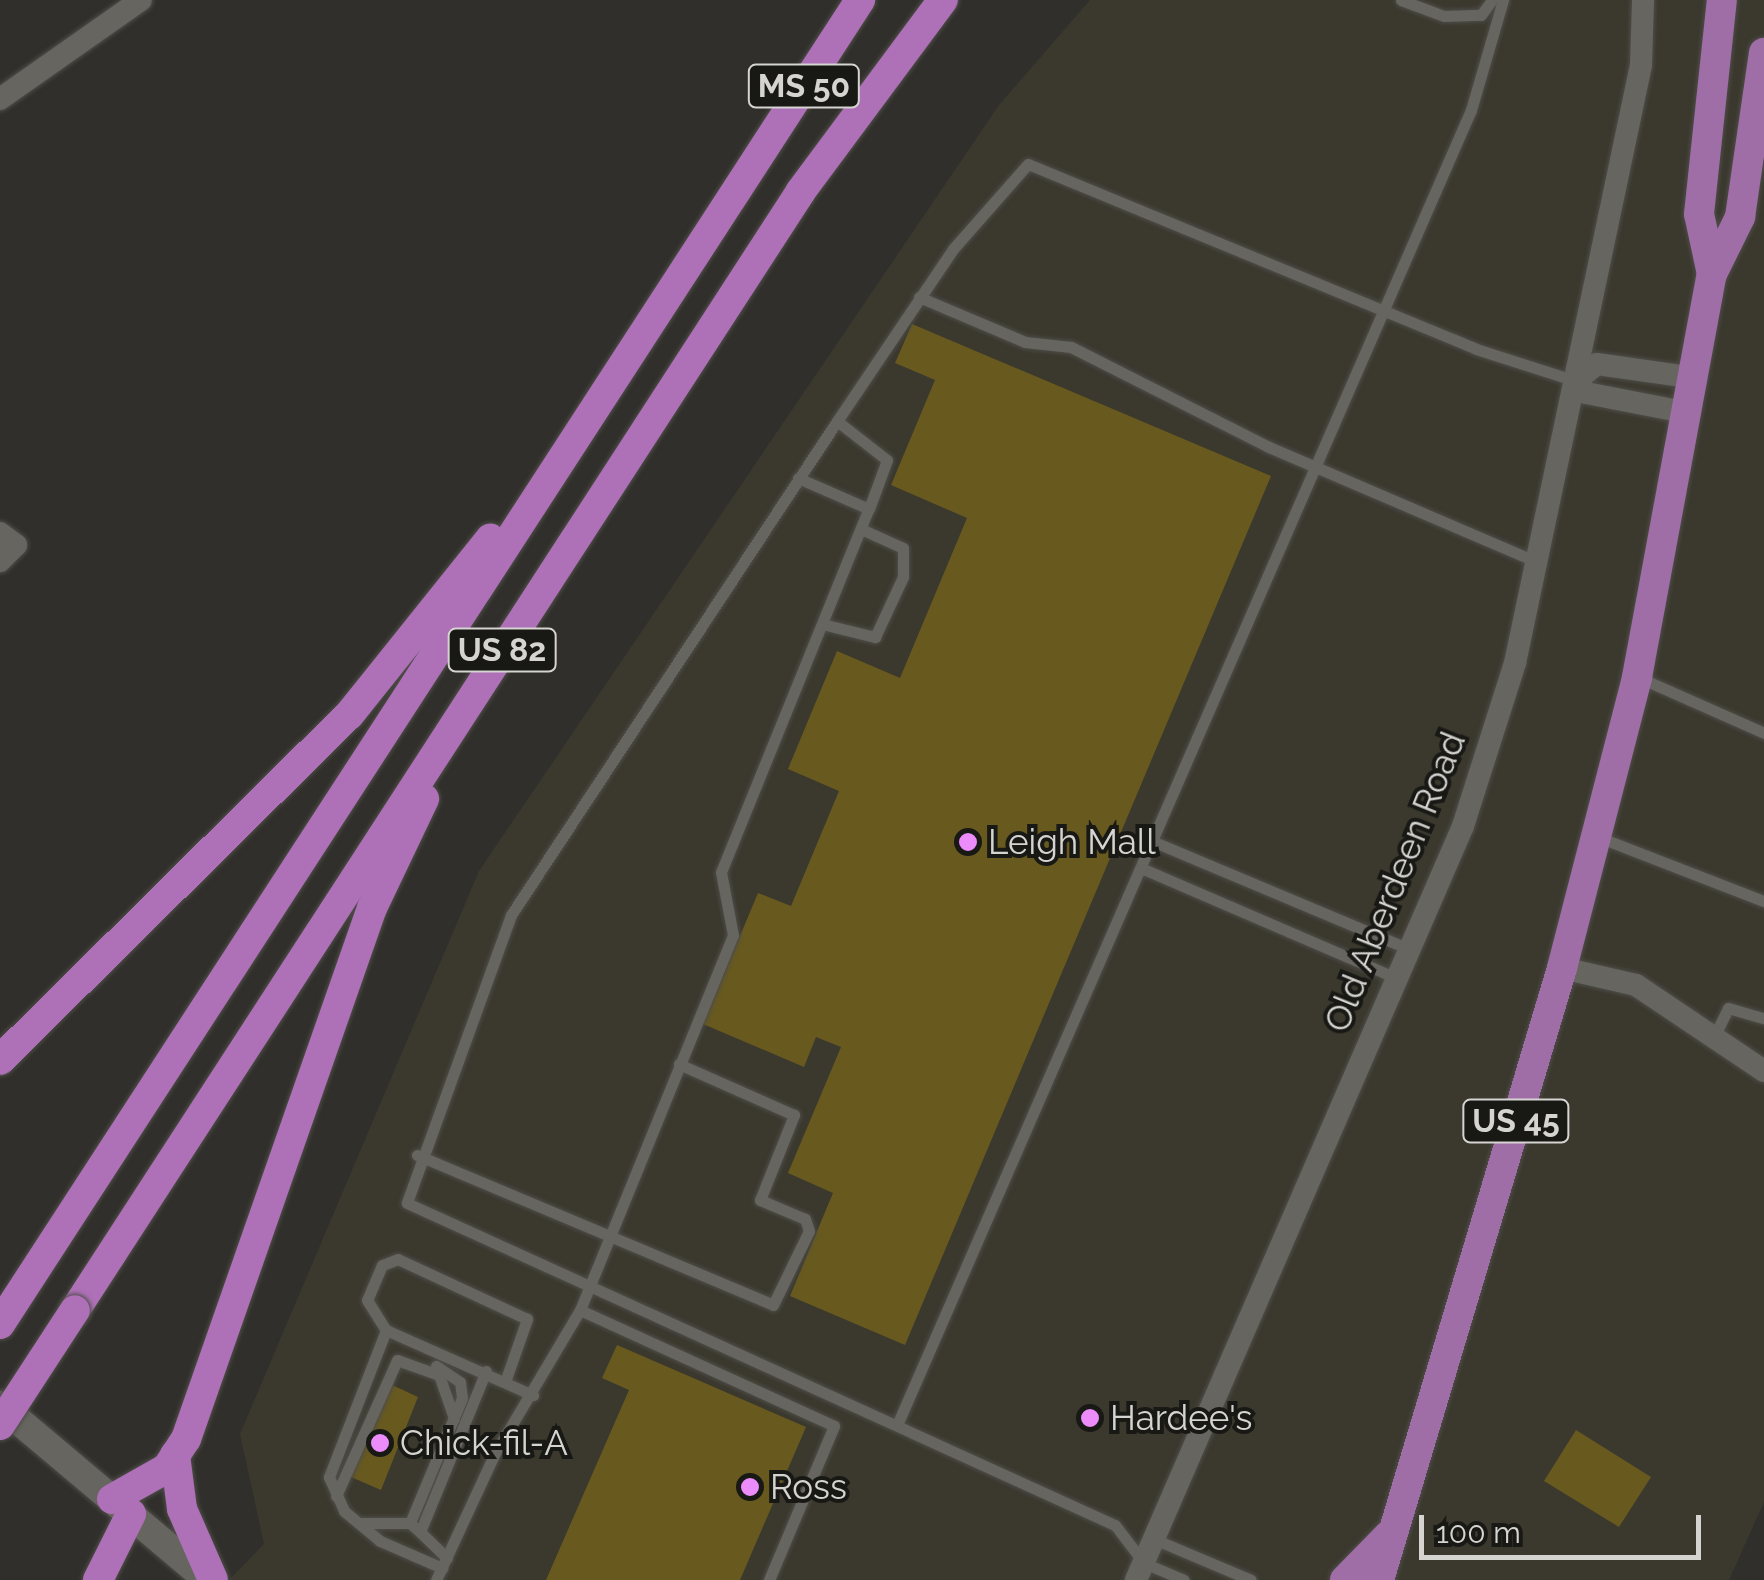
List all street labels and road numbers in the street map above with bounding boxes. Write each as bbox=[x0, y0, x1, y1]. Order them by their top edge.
road number: MS 50 bbox=[746, 59, 862, 113]
road number: US 82 bbox=[447, 623, 557, 677]
street label: Old Aberdeen Road bbox=[1316, 726, 1474, 1038]
road number: US 45 bbox=[1461, 1094, 1571, 1148]

